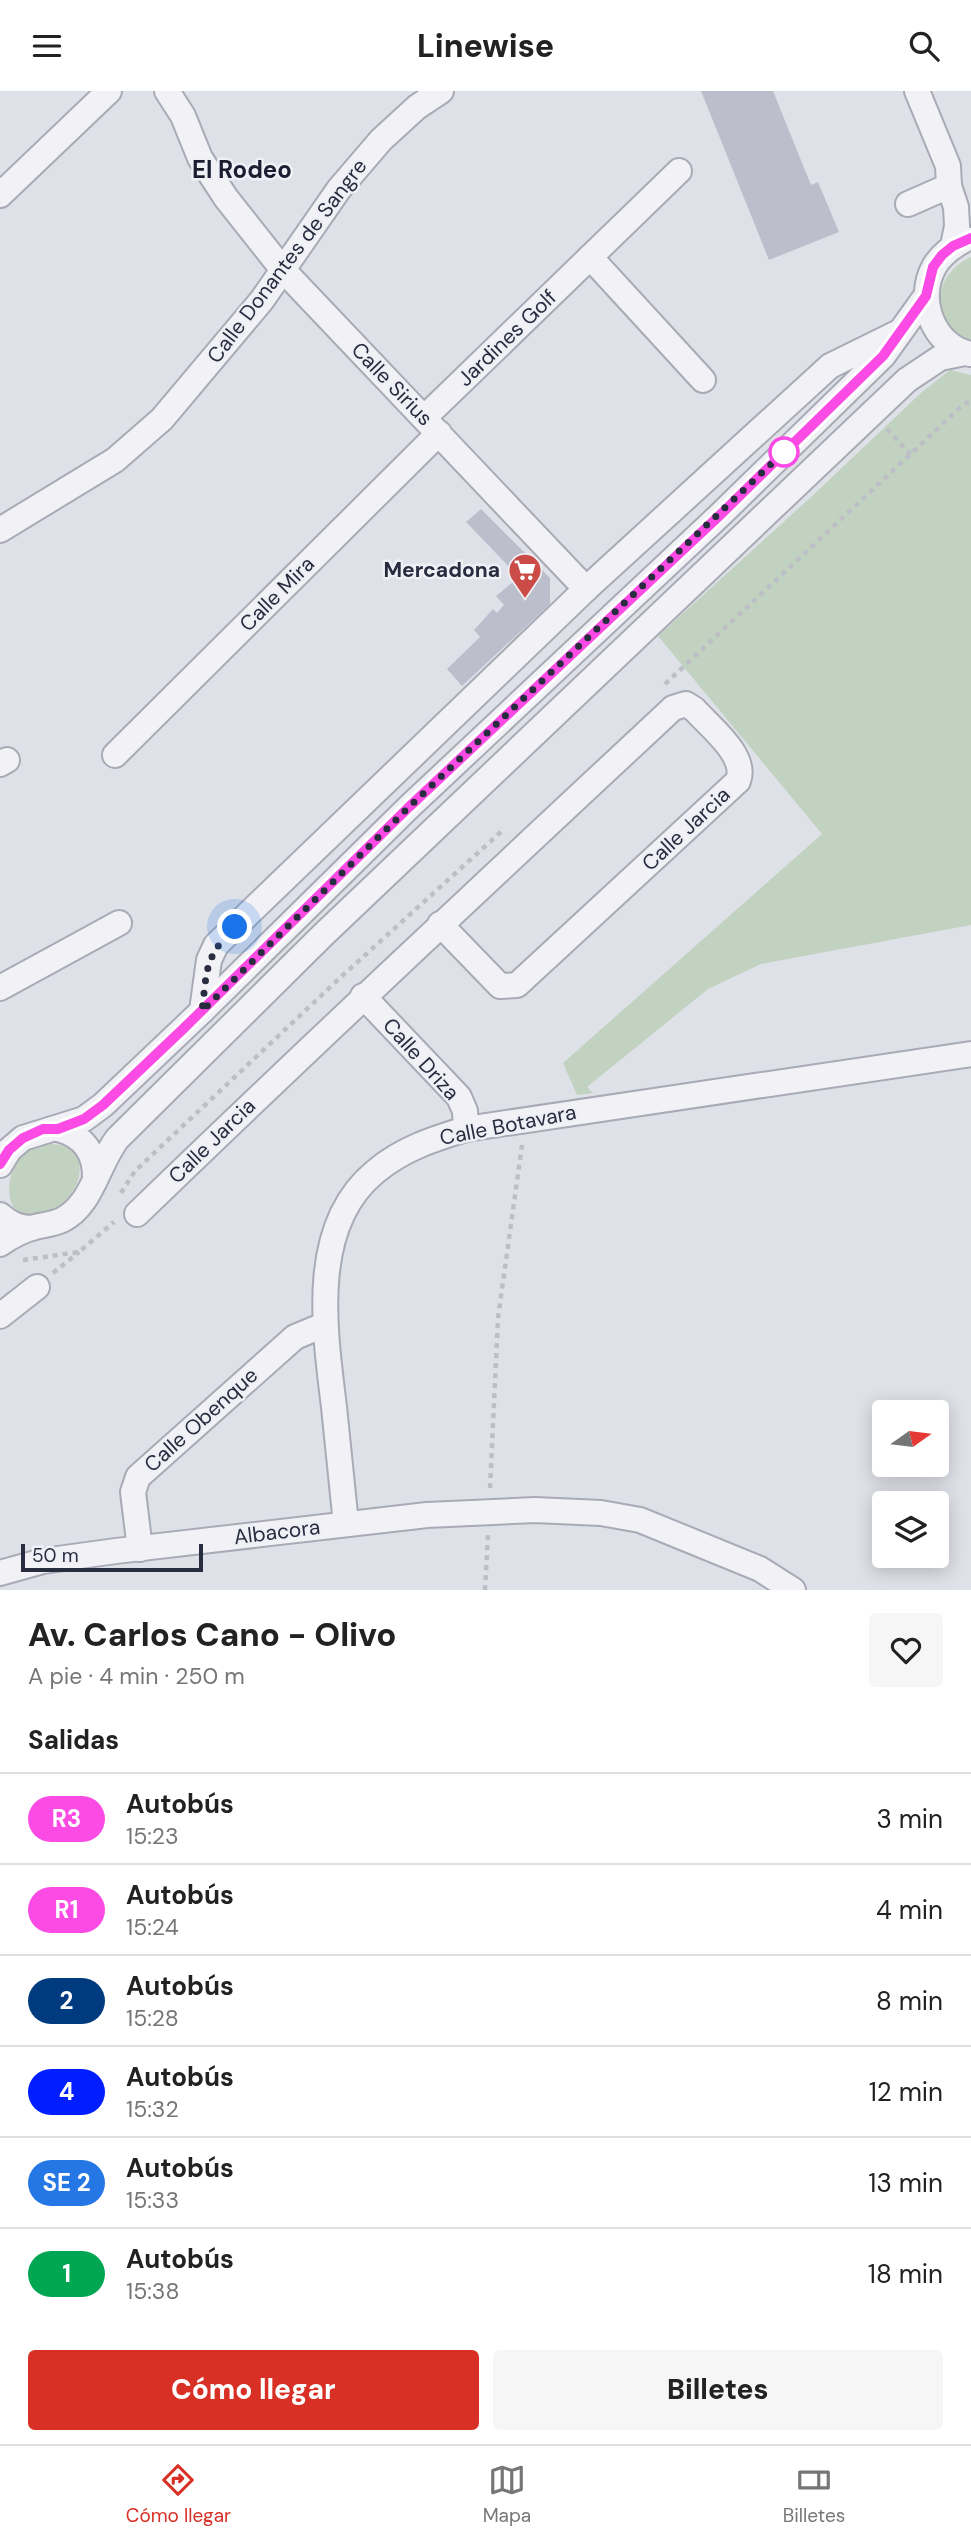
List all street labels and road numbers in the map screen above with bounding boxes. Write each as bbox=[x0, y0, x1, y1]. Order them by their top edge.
street label: Calle Donantes de Sangre bbox=[201, 153, 373, 369]
street label: Jardines Golf bbox=[451, 284, 563, 392]
street label: Calle Sirius bbox=[345, 336, 439, 432]
street label: Calle Mira bbox=[233, 550, 321, 638]
street label: Calle Jarcia bbox=[636, 781, 736, 877]
street label: Calle Driza bbox=[377, 1012, 465, 1106]
street label: Calle Jarcia bbox=[162, 1092, 262, 1190]
street label: Calle Botavara bbox=[437, 1098, 579, 1152]
street label: Calle Obenque bbox=[138, 1361, 264, 1479]
street label: Albacora bbox=[232, 1513, 322, 1551]

